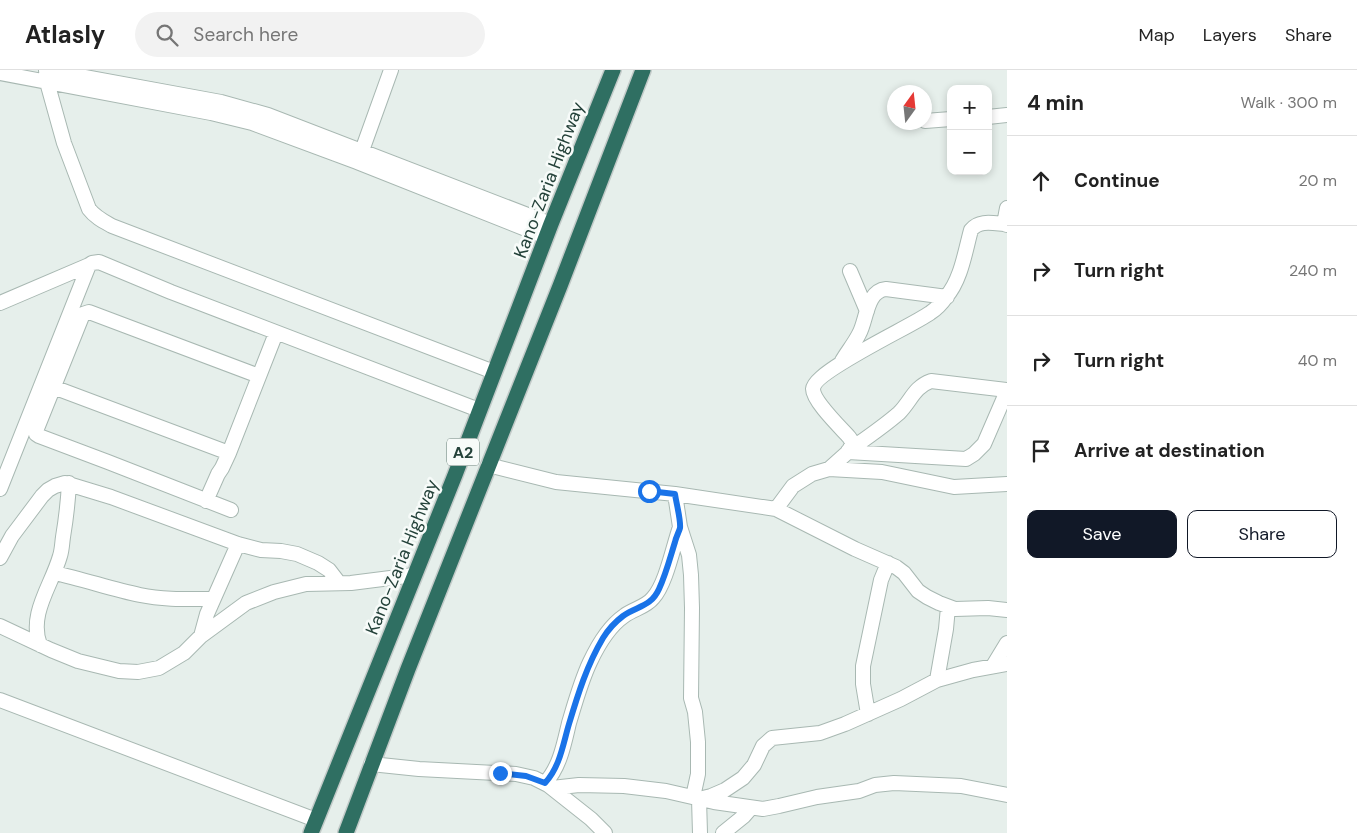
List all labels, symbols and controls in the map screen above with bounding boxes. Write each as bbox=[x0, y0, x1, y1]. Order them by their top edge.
search box bbox=[135, 12, 485, 57]
text: Atlasly bbox=[25, 19, 105, 50]
icon: search bbox=[153, 21, 181, 49]
text: Search here bbox=[193, 22, 298, 47]
text: Map bbox=[1139, 23, 1175, 47]
text: Layers bbox=[1203, 23, 1257, 47]
text: Share bbox=[1285, 23, 1332, 47]
north arrow bbox=[887, 85, 932, 130]
map controls bbox=[947, 85, 992, 175]
button: + bbox=[947, 85, 992, 130]
text: 4 min bbox=[1027, 89, 1084, 117]
text: Walk · 300 m bbox=[1240, 92, 1337, 113]
street label: Kano-Zaria Highway bbox=[508, 98, 590, 262]
button: − bbox=[947, 130, 992, 175]
icon: ahead bbox=[1027, 167, 1055, 195]
text: Continue bbox=[1074, 168, 1160, 193]
text: 20 m bbox=[1298, 170, 1337, 191]
icon: right bbox=[1027, 257, 1055, 285]
text: Turn right bbox=[1074, 258, 1164, 283]
text: 240 m bbox=[1289, 260, 1337, 281]
icon: right bbox=[1027, 347, 1055, 375]
text: Turn right bbox=[1074, 348, 1164, 373]
text: 40 m bbox=[1298, 350, 1337, 371]
icon: arrive bbox=[1027, 437, 1055, 465]
road number: A2 bbox=[447, 438, 479, 466]
text: Arrive at destination bbox=[1074, 438, 1265, 463]
street label: Kano-Zaria Highway bbox=[360, 476, 444, 638]
route start bbox=[638, 480, 661, 503]
button: Save bbox=[1027, 510, 1177, 558]
button: Share bbox=[1187, 510, 1337, 558]
route end bbox=[489, 762, 512, 785]

